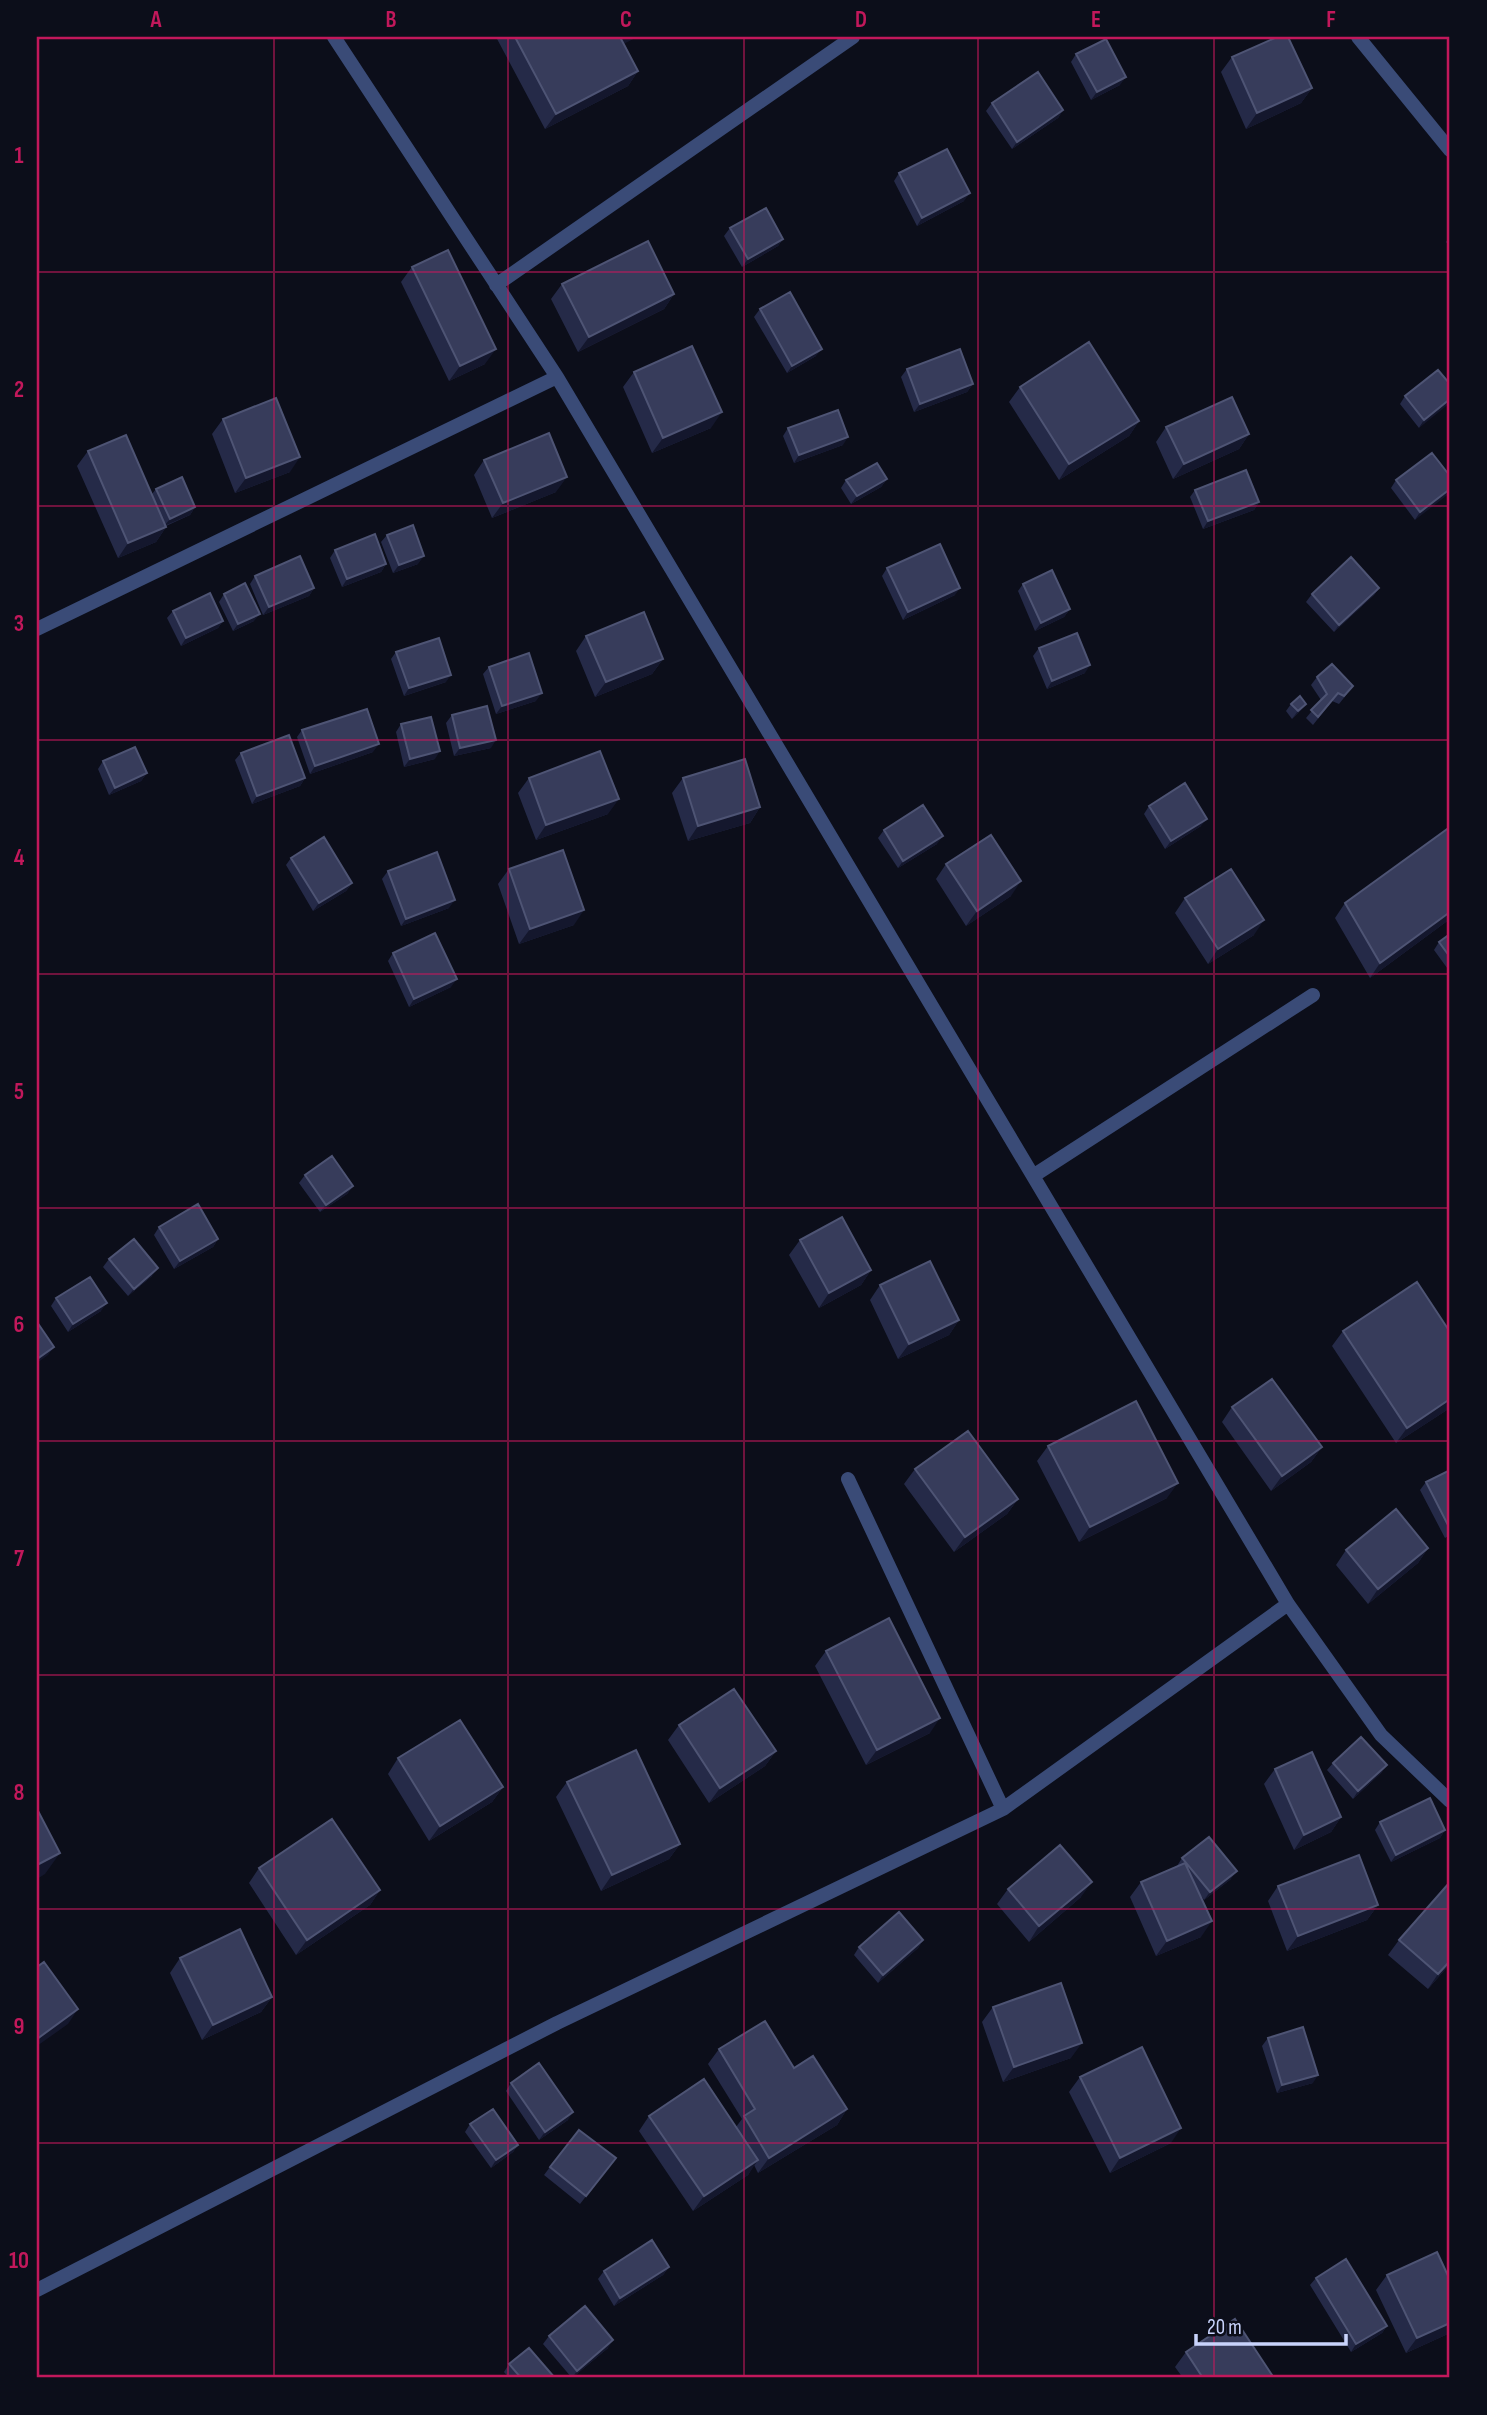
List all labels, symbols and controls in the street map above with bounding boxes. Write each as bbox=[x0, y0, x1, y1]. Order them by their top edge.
text: A bbox=[150, 6, 163, 34]
text: B bbox=[386, 6, 397, 34]
text: C bbox=[620, 6, 632, 34]
text: D bbox=[855, 6, 867, 34]
text: E bbox=[1091, 6, 1101, 34]
text: F bbox=[1326, 6, 1336, 34]
text: 1 bbox=[14, 142, 24, 170]
text: 2 bbox=[14, 376, 24, 404]
text: 3 bbox=[14, 610, 24, 638]
text: 4 bbox=[14, 844, 25, 872]
text: 5 bbox=[14, 1078, 24, 1106]
text: 6 bbox=[14, 1311, 24, 1339]
text: 7 bbox=[14, 1545, 24, 1573]
text: 8 bbox=[14, 1779, 25, 1807]
text: 9 bbox=[14, 2013, 24, 2041]
text: 10 bbox=[9, 2247, 29, 2275]
scale bar bbox=[1196, 2303, 1347, 2347]
text: 20 m bbox=[1207, 2315, 1242, 2340]

